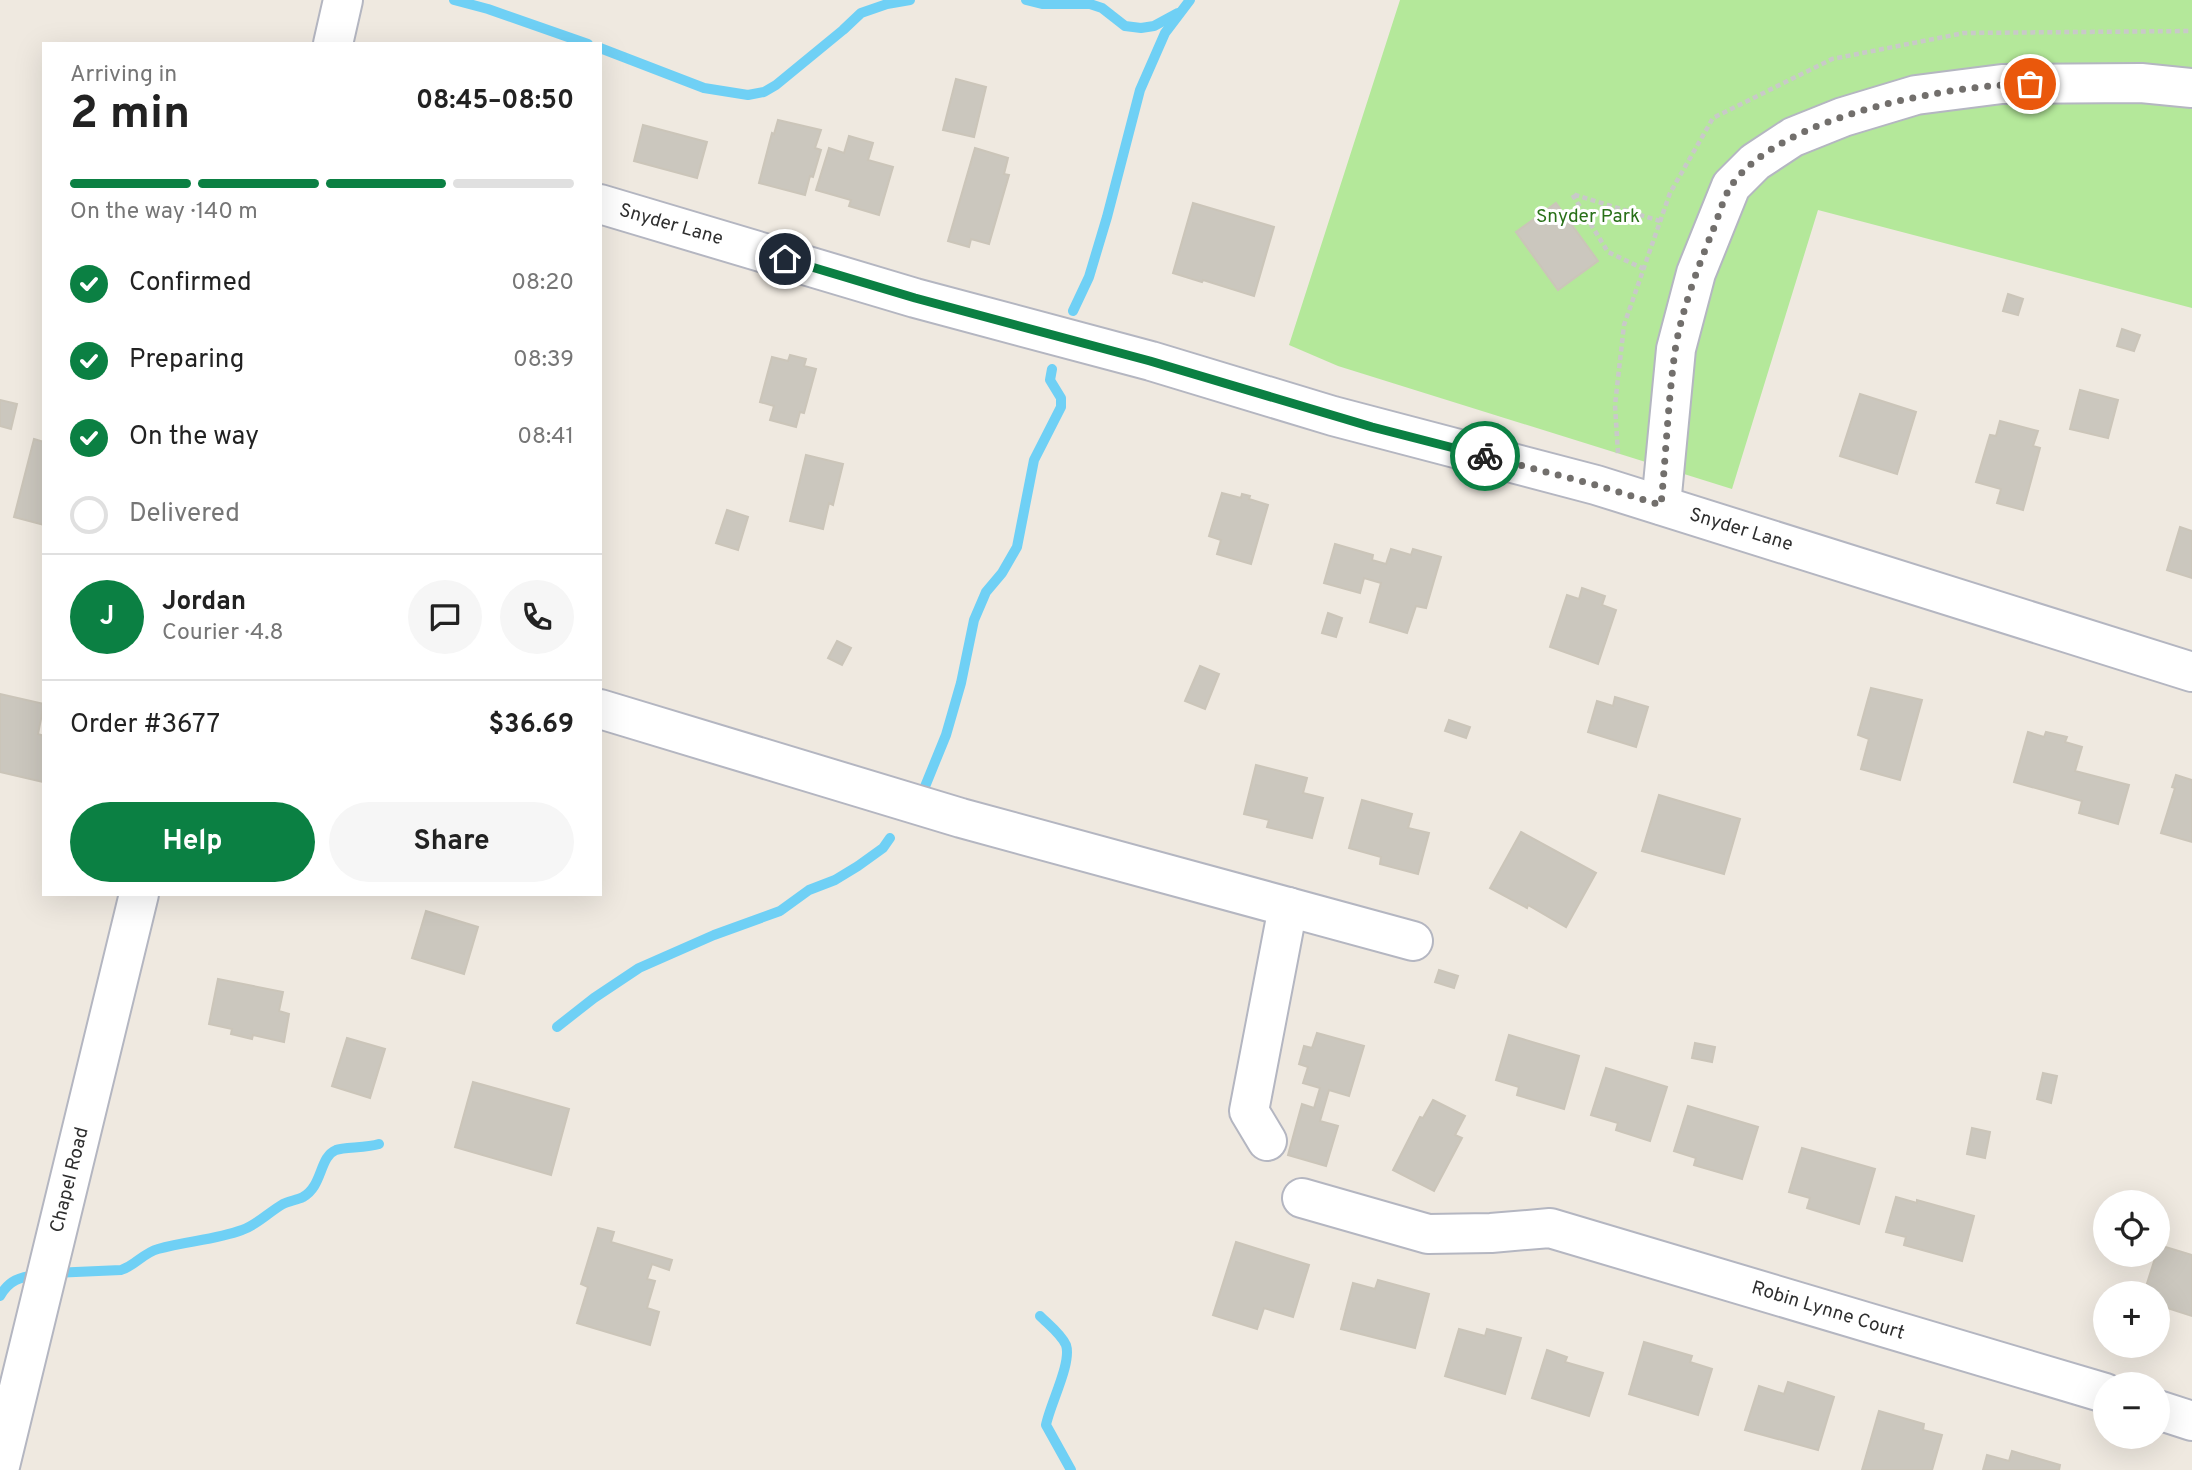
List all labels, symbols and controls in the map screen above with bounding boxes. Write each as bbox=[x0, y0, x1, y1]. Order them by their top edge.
pin bbox=[2000, 54, 2060, 114]
text: Arriving in bbox=[70, 61, 177, 90]
icon: bag bbox=[2011, 65, 2049, 103]
text: 08:45–08:50 bbox=[416, 85, 574, 118]
text: 2 min bbox=[70, 86, 190, 145]
text: On the way · 140 m bbox=[70, 198, 258, 227]
street label: Snyder Lane bbox=[616, 199, 726, 251]
park label: Snyder Park bbox=[1536, 205, 1640, 229]
pin bbox=[755, 229, 815, 289]
icon: home bbox=[766, 240, 804, 278]
icon: check bbox=[70, 265, 108, 303]
text: Confirmed bbox=[129, 267, 252, 300]
text: 08:20 bbox=[511, 269, 574, 298]
icon: check bbox=[70, 342, 108, 380]
text: Preparing bbox=[129, 344, 244, 377]
text: 08:39 bbox=[513, 346, 574, 375]
icon: check bbox=[70, 419, 108, 457]
text: On the way bbox=[129, 421, 259, 454]
courier bbox=[1450, 421, 1520, 491]
text: 08:41 bbox=[517, 423, 574, 452]
icon: bike bbox=[1466, 437, 1504, 475]
text: Delivered bbox=[129, 498, 240, 531]
street label: Snyder Lane bbox=[1686, 503, 1796, 557]
button: chat bbox=[408, 580, 482, 654]
button: phone bbox=[500, 580, 574, 654]
text: Jordan bbox=[162, 586, 246, 619]
text: J bbox=[100, 601, 114, 634]
text: Courier · 4.8 bbox=[162, 619, 283, 648]
text: Order #3677 bbox=[70, 709, 220, 742]
text: $36.69 bbox=[488, 709, 574, 742]
button: Help bbox=[70, 802, 315, 882]
button: Share bbox=[329, 802, 574, 882]
street label: Chapel Road bbox=[45, 1125, 95, 1235]
map controls bbox=[2093, 1190, 2170, 1449]
button: locate bbox=[2093, 1190, 2170, 1267]
street label: Robin Lynne Court bbox=[1749, 1276, 1907, 1346]
button: + bbox=[2093, 1281, 2170, 1358]
button: − bbox=[2093, 1372, 2170, 1449]

